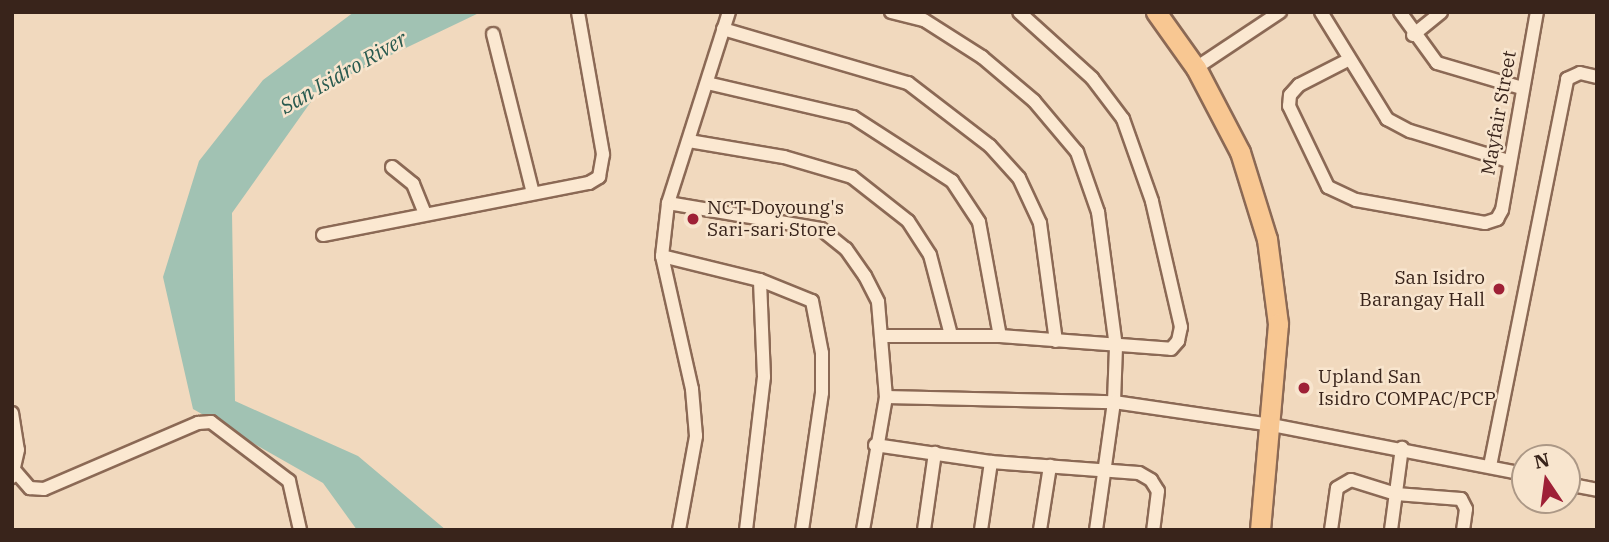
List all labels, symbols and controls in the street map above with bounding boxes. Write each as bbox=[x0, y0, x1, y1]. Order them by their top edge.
water label: San Isidro River bbox=[275, 25, 411, 119]
street label: Mayfair Street bbox=[1477, 49, 1521, 177]
place label: NCT Doyoung's Sari-sari Store bbox=[707, 197, 844, 241]
marker: NCT Doyoung's Sari-sari Store bbox=[685, 211, 701, 227]
place label: San Isidro Barangay Hall bbox=[1359, 267, 1485, 311]
marker: San Isidro Barangay Hall bbox=[1491, 281, 1507, 297]
place label: Upland San Isidro COMPAC/PCP bbox=[1318, 366, 1496, 410]
marker: Upland San Isidro COMPAC/PCP bbox=[1296, 380, 1312, 396]
north arrow bbox=[1511, 444, 1581, 514]
text: N bbox=[1532, 447, 1552, 474]

